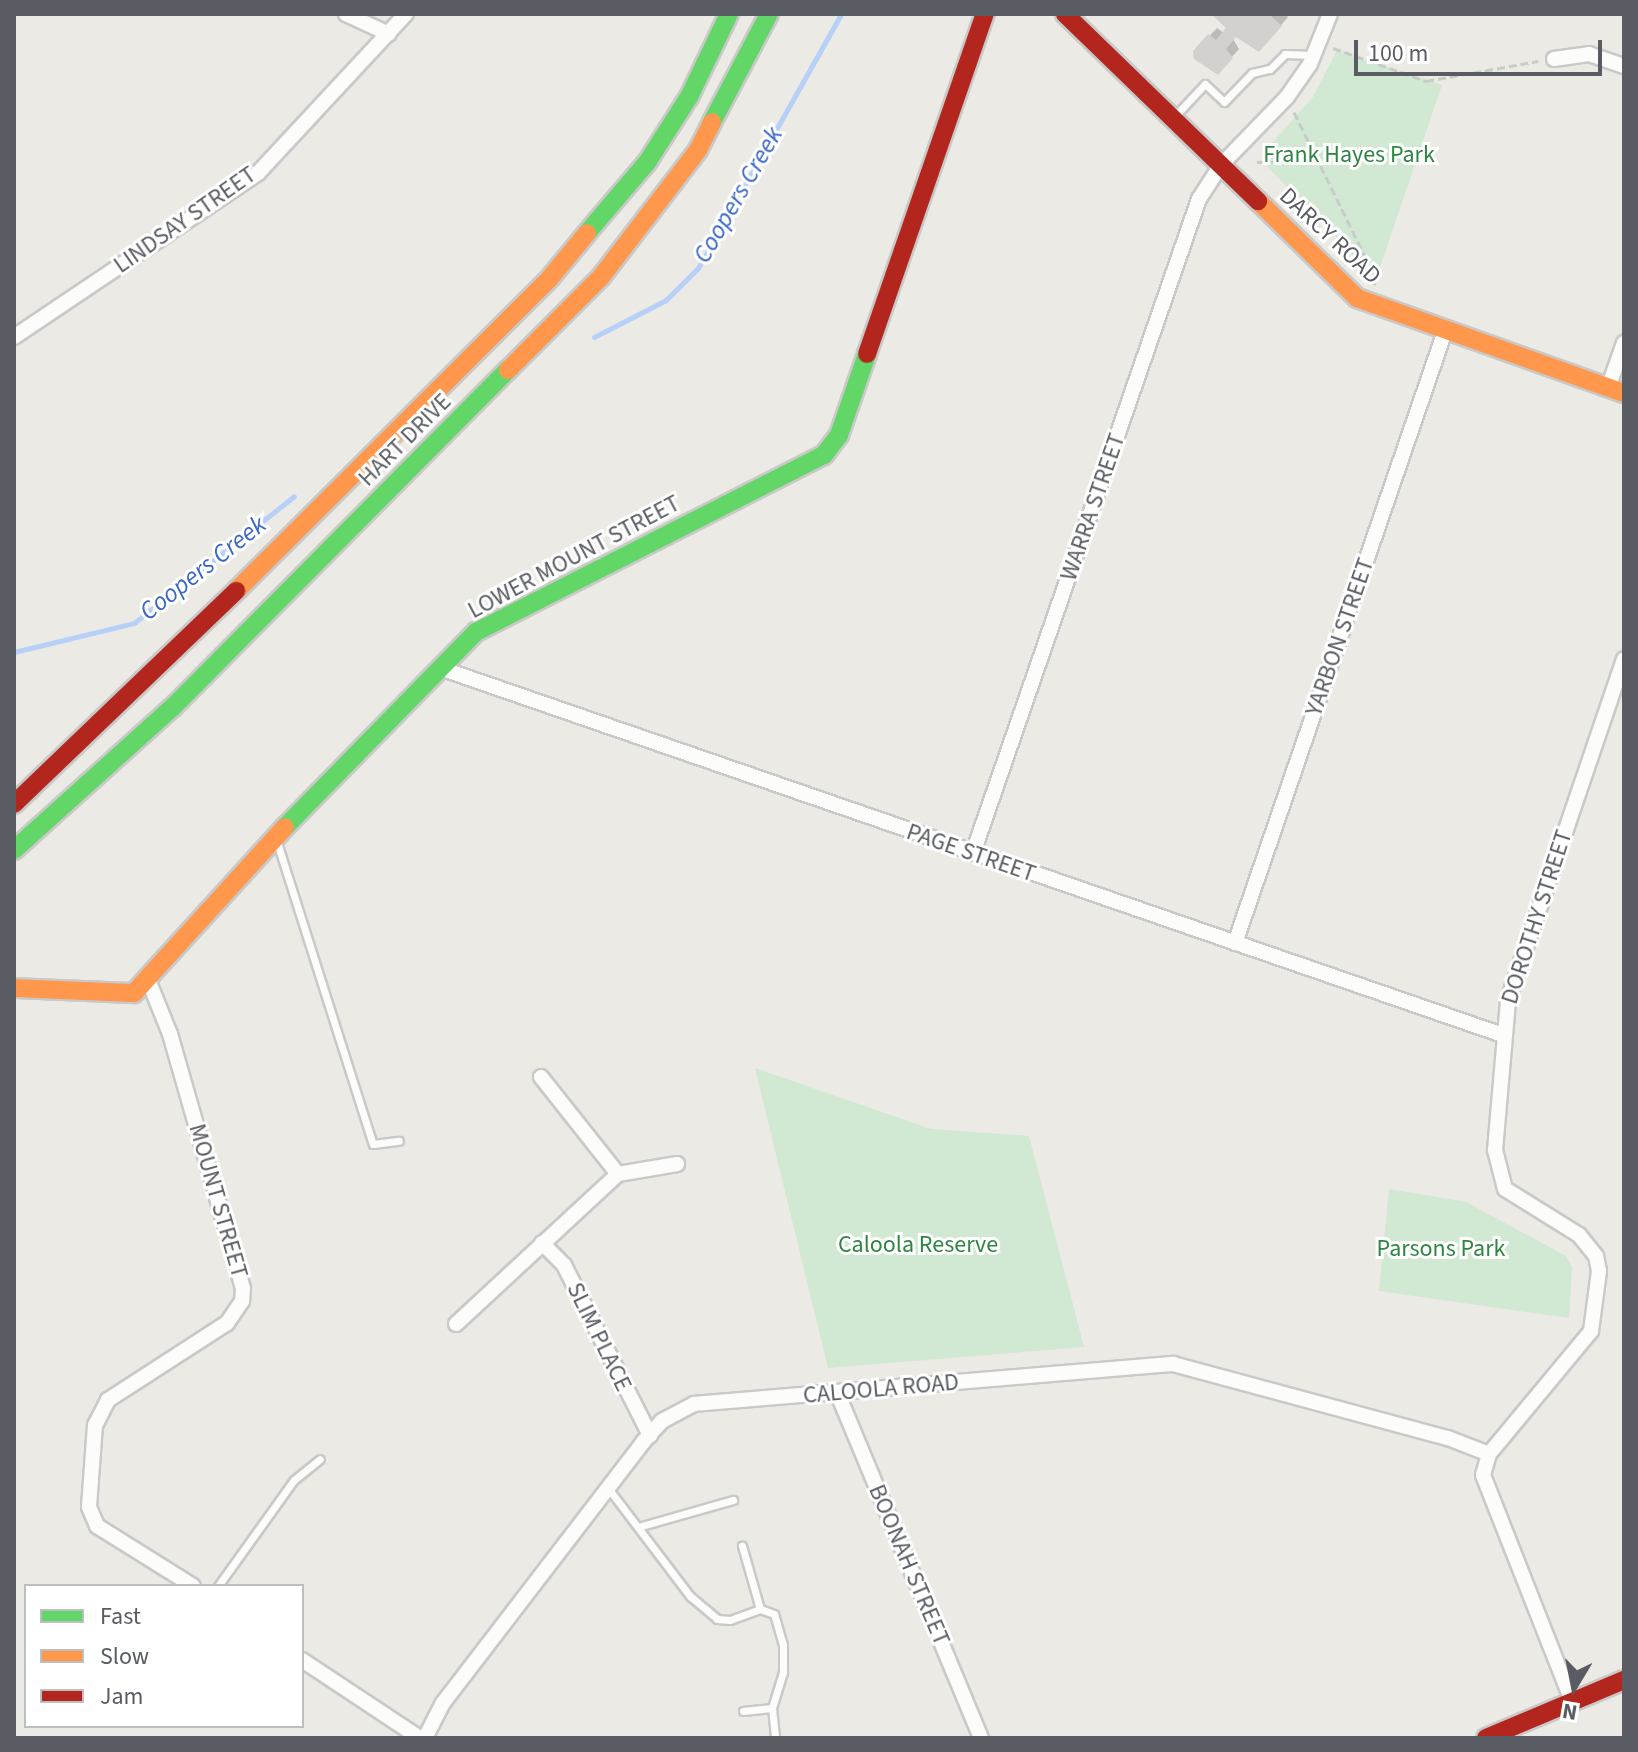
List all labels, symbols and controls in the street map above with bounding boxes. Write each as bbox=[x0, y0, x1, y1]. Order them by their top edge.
scale bar bbox=[1358, 24, 1606, 74]
text: 100 m bbox=[1368, 36, 1428, 71]
water label: Coopers Creek bbox=[686, 121, 790, 269]
park label: Frank Hayes Park bbox=[1263, 141, 1435, 169]
street label: LINDSAY STREET bbox=[108, 160, 262, 280]
street label: DARCY ROAD bbox=[1273, 182, 1387, 290]
street label: HART DRIVE bbox=[353, 388, 457, 492]
street label: WARRA STREET bbox=[1054, 430, 1132, 584]
street label: LOWER MOUNT STREET bbox=[463, 489, 685, 625]
water label: Coopers Creek bbox=[133, 509, 273, 627]
street label: YARBON STREET bbox=[1299, 554, 1381, 720]
street label: PAGE STREET bbox=[903, 817, 1039, 889]
street label: DOROTHY STREET bbox=[1495, 826, 1579, 1008]
street label: MOUNT STREET bbox=[182, 1121, 254, 1281]
park label: Caloola Reserve bbox=[838, 1231, 998, 1259]
park label: Parsons Park bbox=[1377, 1235, 1505, 1263]
street label: SLIM PLACE bbox=[560, 1278, 638, 1396]
street label: CALOOLA ROAD bbox=[802, 1368, 960, 1410]
street label: BOONAH STREET bbox=[862, 1480, 956, 1650]
legend bbox=[24, 1584, 304, 1728]
text: Fast bbox=[100, 1599, 141, 1634]
text: Slow bbox=[100, 1639, 149, 1674]
north arrow bbox=[1534, 1648, 1614, 1728]
text: Jam bbox=[100, 1679, 144, 1714]
text: N bbox=[1560, 1695, 1580, 1729]

